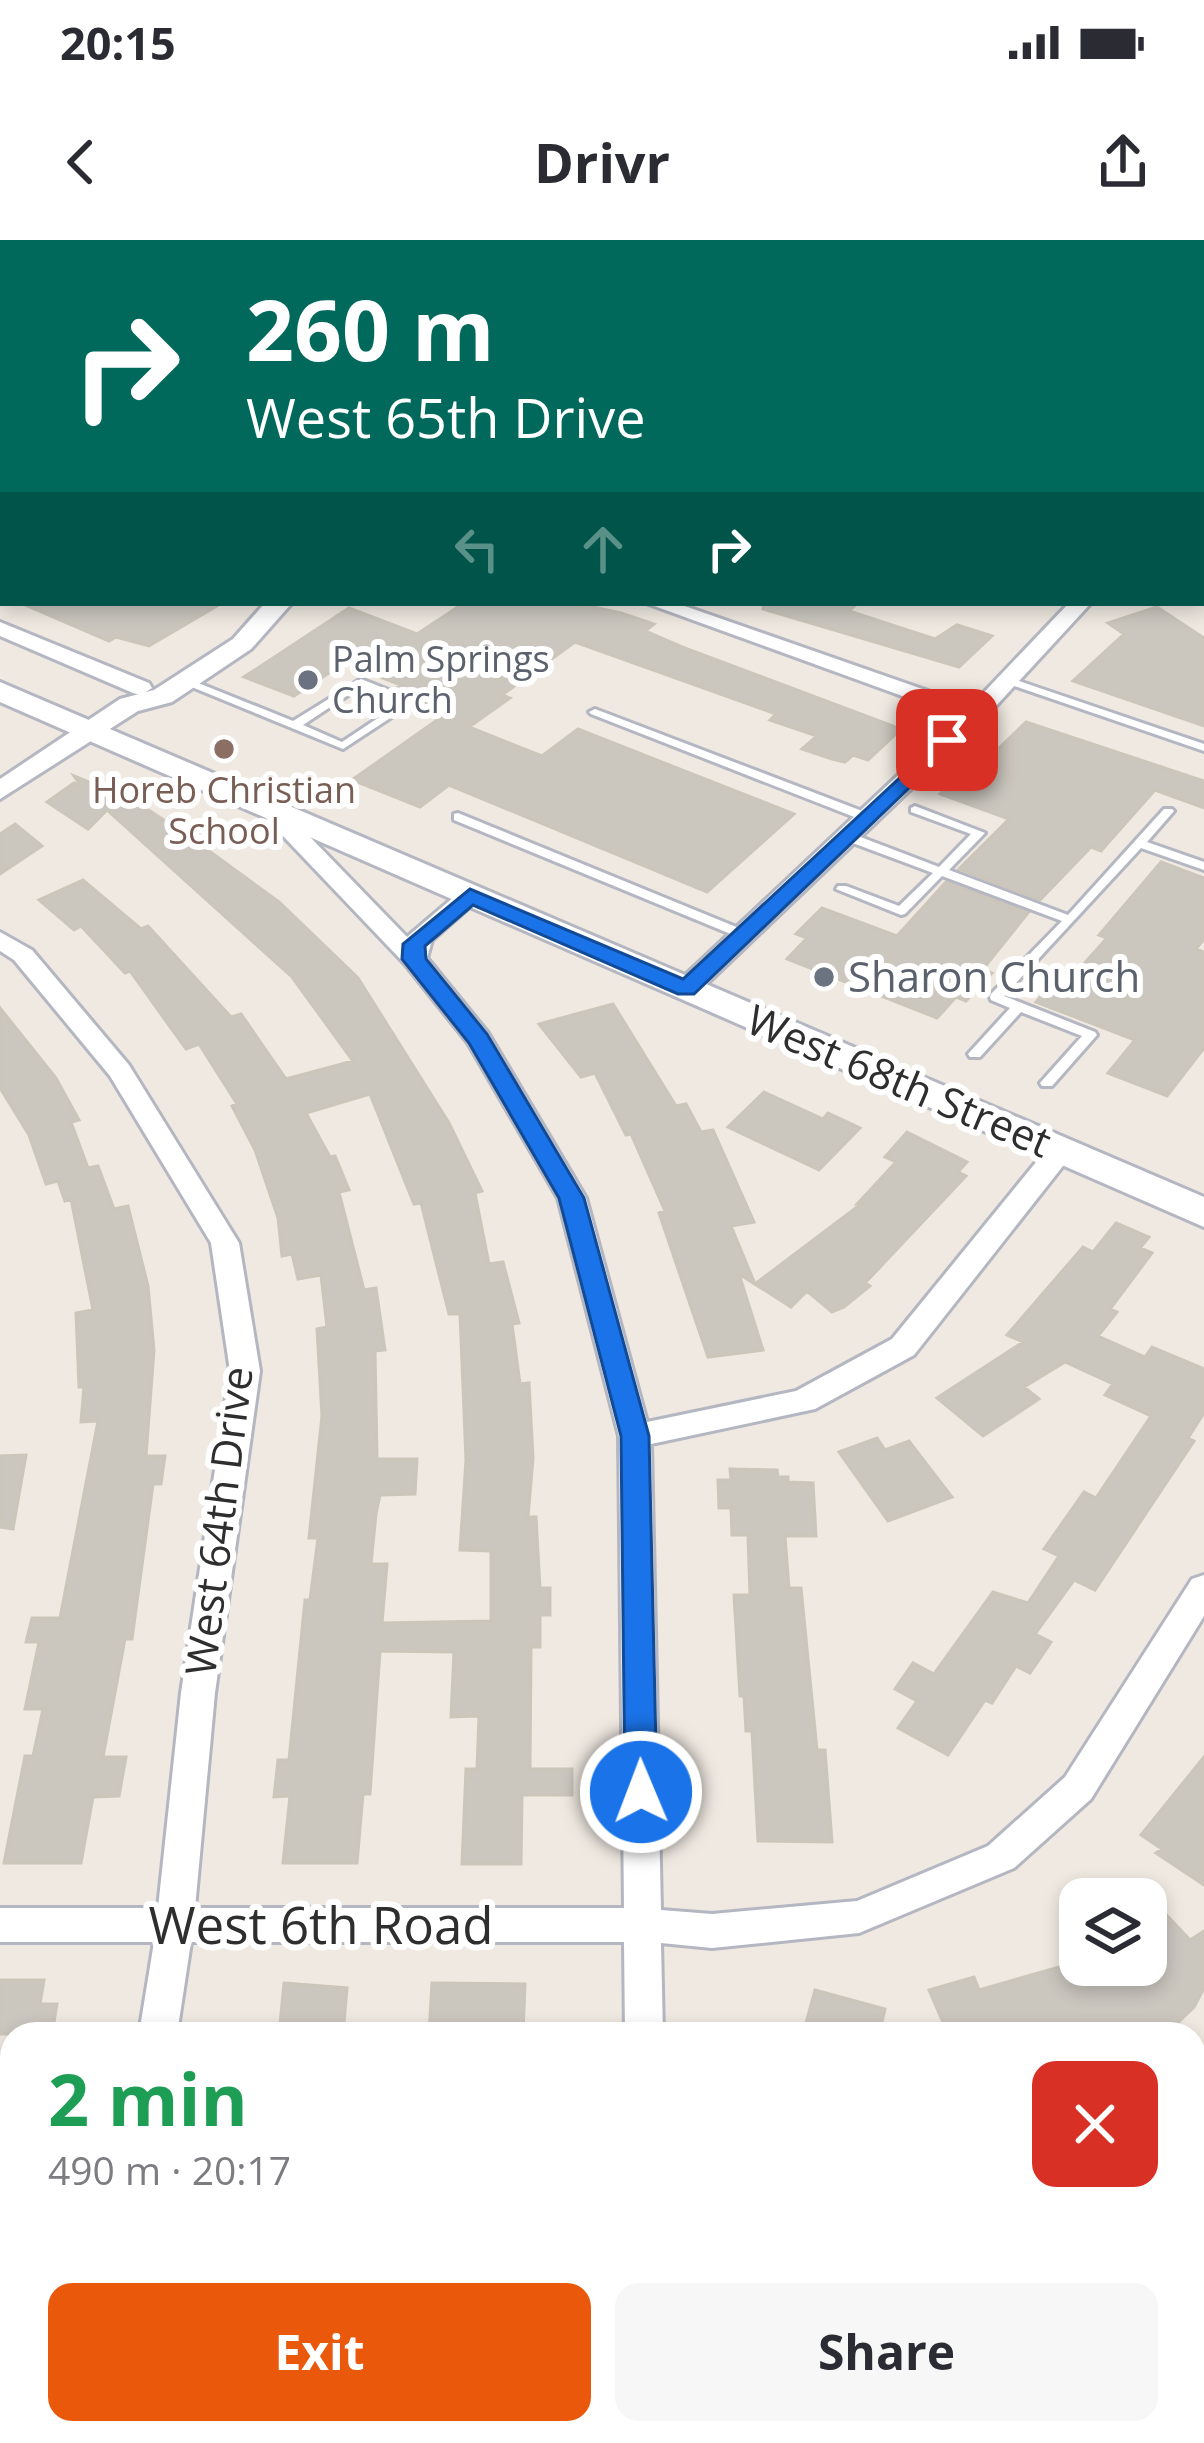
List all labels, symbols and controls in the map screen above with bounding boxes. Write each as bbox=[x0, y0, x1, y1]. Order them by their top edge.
text: 20:15 bbox=[60, 12, 176, 73]
text: Drivr bbox=[534, 125, 670, 199]
icon: back bbox=[48, 129, 114, 195]
icon: share bbox=[1090, 129, 1156, 195]
text: 260 m bbox=[246, 271, 494, 386]
icon: right bbox=[48, 288, 204, 444]
text: West 65th Drive bbox=[246, 380, 646, 454]
icon: left bbox=[444, 516, 510, 582]
icon: ahead bbox=[570, 516, 636, 582]
icon: right bbox=[696, 516, 762, 582]
place label: Palm Springs Church bbox=[332, 634, 550, 724]
marker: Palm Springs Church bbox=[295, 667, 321, 693]
pin bbox=[896, 689, 998, 791]
icon: arrive bbox=[914, 707, 980, 773]
marker: Horeb Christian School bbox=[211, 736, 237, 762]
place label: Horeb Christian School bbox=[92, 765, 356, 855]
place label: Sharon Church bbox=[848, 947, 1140, 1004]
marker: Sharon Church bbox=[811, 964, 837, 990]
street label: West 68th Street bbox=[739, 990, 1060, 1169]
street label: West 64th Drive bbox=[170, 1363, 265, 1678]
position arrow bbox=[578, 1729, 704, 1855]
map controls bbox=[1059, 1878, 1167, 1986]
button: layers bbox=[1059, 1878, 1167, 1986]
street label: West 6th Road bbox=[148, 1889, 494, 1959]
text: 2 min bbox=[48, 2049, 248, 2147]
button: close bbox=[1032, 2061, 1158, 2187]
text: 490 m · 20:17 bbox=[48, 2143, 291, 2196]
button: Exit bbox=[48, 2283, 591, 2421]
button: Share bbox=[615, 2283, 1158, 2421]

